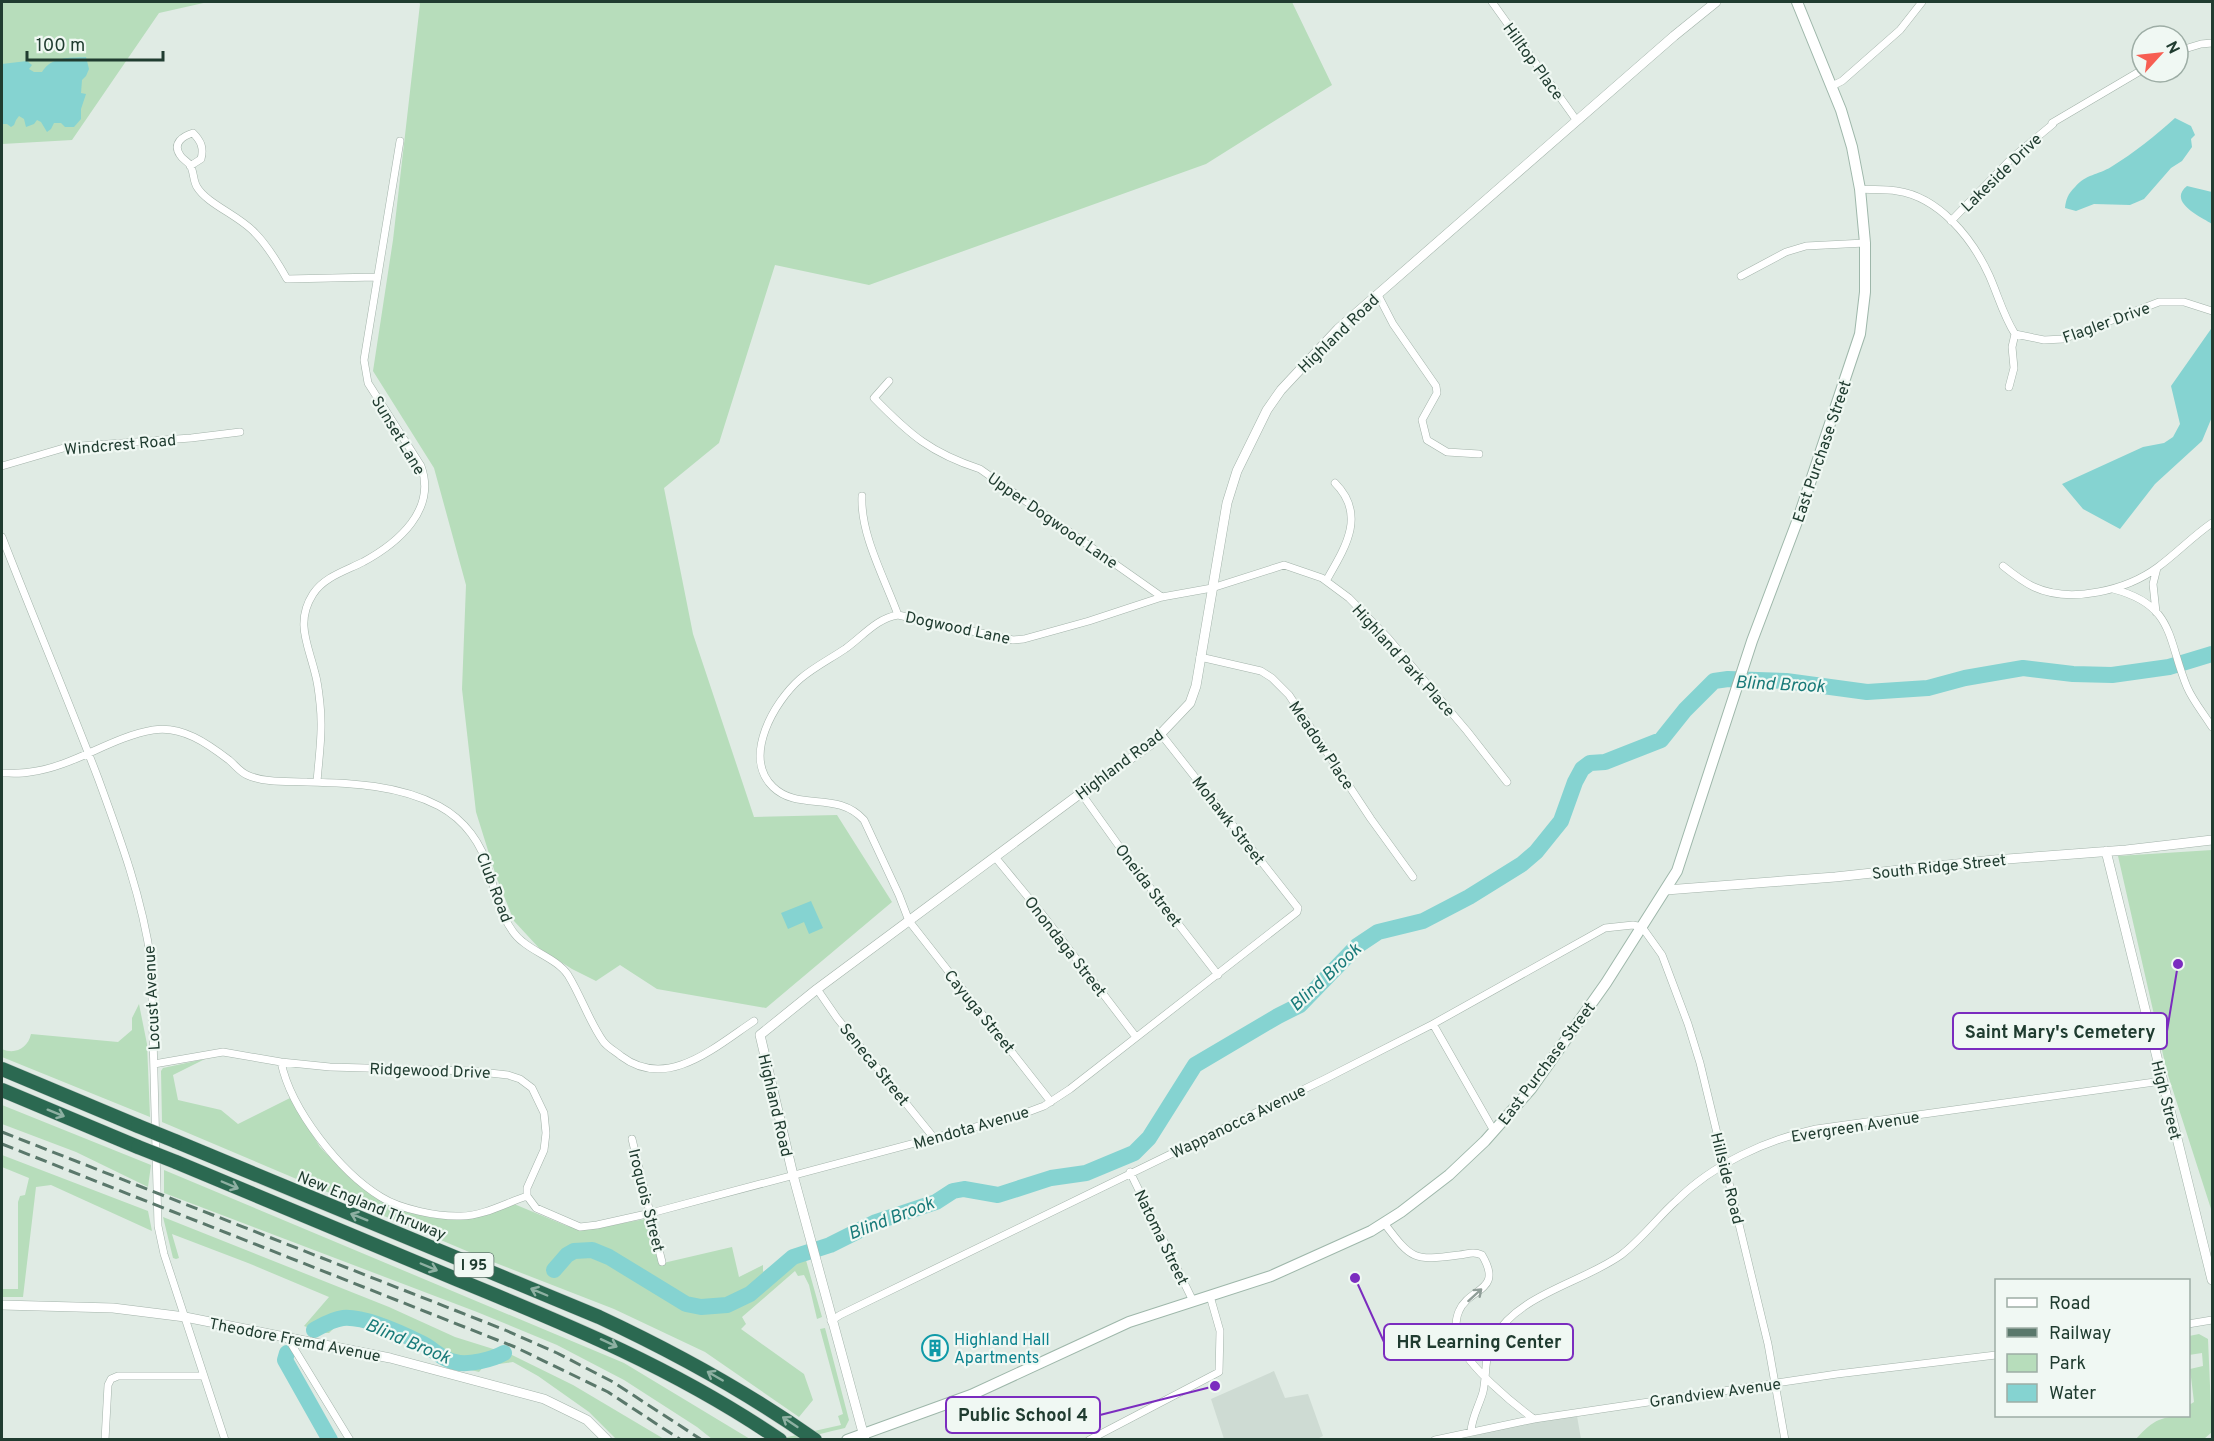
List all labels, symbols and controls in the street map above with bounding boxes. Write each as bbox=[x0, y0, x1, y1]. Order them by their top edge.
street label: Hilltop Place bbox=[1498, 20, 1567, 105]
scale bar bbox=[27, 24, 164, 62]
north arrow bbox=[2130, 24, 2190, 84]
text: 100 m bbox=[36, 35, 85, 58]
text: N bbox=[2160, 38, 2183, 58]
street label: Lakeside Drive bbox=[1958, 130, 2047, 217]
street label: Highland Road bbox=[1295, 291, 1384, 378]
street label: Flagler Drive bbox=[2060, 299, 2153, 349]
street label: East Purchase Street bbox=[1789, 378, 1857, 525]
street label: Sunset Lane bbox=[366, 393, 429, 479]
street label: Windcrest Road bbox=[63, 431, 177, 461]
street label: Upper Dogwood Lane bbox=[983, 469, 1121, 574]
street label: Highland Park Place bbox=[1347, 601, 1458, 722]
street label: Dogwood Lane bbox=[903, 608, 1012, 650]
water label: Blind Brook bbox=[1734, 672, 1826, 699]
street label: Meadow Place bbox=[1283, 698, 1357, 794]
street label: Highland Road bbox=[1072, 726, 1168, 805]
street label: Mohawk Street bbox=[1187, 773, 1268, 870]
street label: Oneida Street bbox=[1110, 841, 1185, 932]
street label: Club Road bbox=[471, 850, 516, 926]
street label: South Ridge Street bbox=[1871, 851, 2007, 885]
street label: Onondaga Street bbox=[1019, 893, 1110, 1001]
water label: Blind Brook bbox=[1285, 938, 1367, 1017]
street label: Locust Avenue bbox=[140, 945, 166, 1051]
street label: Cayuga Street bbox=[939, 967, 1018, 1058]
street label: East Purchase Street bbox=[1495, 999, 1600, 1130]
callout: Saint Mary's Cemetery bbox=[1953, 1013, 2167, 1049]
street label: Seneca Street bbox=[834, 1020, 913, 1111]
text: Saint Mary's Cemetery bbox=[1965, 1022, 2155, 1045]
street label: Highland Road bbox=[752, 1052, 796, 1159]
street label: High Street bbox=[2146, 1059, 2185, 1142]
street label: Ridgewood Drive bbox=[369, 1060, 491, 1084]
street label: Wappanocca Avenue bbox=[1168, 1081, 1310, 1164]
street label: Mendota Avenue bbox=[911, 1103, 1032, 1155]
one-way arrow bbox=[46, 1108, 64, 1119]
street label: Evergreen Avenue bbox=[1790, 1108, 1921, 1148]
street label: Hillside Road bbox=[1705, 1131, 1747, 1226]
street label: Iroquois Street bbox=[623, 1147, 668, 1254]
street label: New England Thruway bbox=[294, 1168, 449, 1246]
one-way arrow bbox=[220, 1180, 238, 1191]
street label: Natoma Street bbox=[1129, 1187, 1192, 1289]
water label: Blind Brook bbox=[845, 1192, 939, 1246]
one-way arrow bbox=[350, 1211, 369, 1222]
road number: I 95 bbox=[454, 1253, 494, 1277]
one-way arrow bbox=[420, 1262, 438, 1273]
legend bbox=[1995, 1279, 2190, 1417]
one-way arrow bbox=[530, 1286, 549, 1297]
one-way arrow bbox=[1467, 1288, 1482, 1302]
text: Road bbox=[2049, 1293, 2091, 1316]
water label: Blind Brook bbox=[361, 1314, 454, 1371]
street label: Theodore Fremd Avenue bbox=[207, 1315, 382, 1367]
text: Railway bbox=[2049, 1323, 2111, 1346]
callout: HR Learning Center bbox=[1384, 1324, 1573, 1360]
place label: Highland Hall Apartments bbox=[954, 1331, 1050, 1369]
text: HR Learning Center bbox=[1396, 1332, 1562, 1355]
building icon: Highland Hall Apartments bbox=[920, 1333, 950, 1363]
one-way arrow bbox=[599, 1338, 618, 1349]
text: Park bbox=[2049, 1353, 2086, 1376]
one-way arrow bbox=[707, 1370, 724, 1382]
street label: Grandview Avenue bbox=[1648, 1375, 1782, 1413]
text: Water bbox=[2049, 1383, 2096, 1406]
callout: Public School 4 bbox=[946, 1397, 1100, 1433]
text: Public School 4 bbox=[958, 1405, 1088, 1428]
one-way arrow bbox=[782, 1416, 799, 1429]

